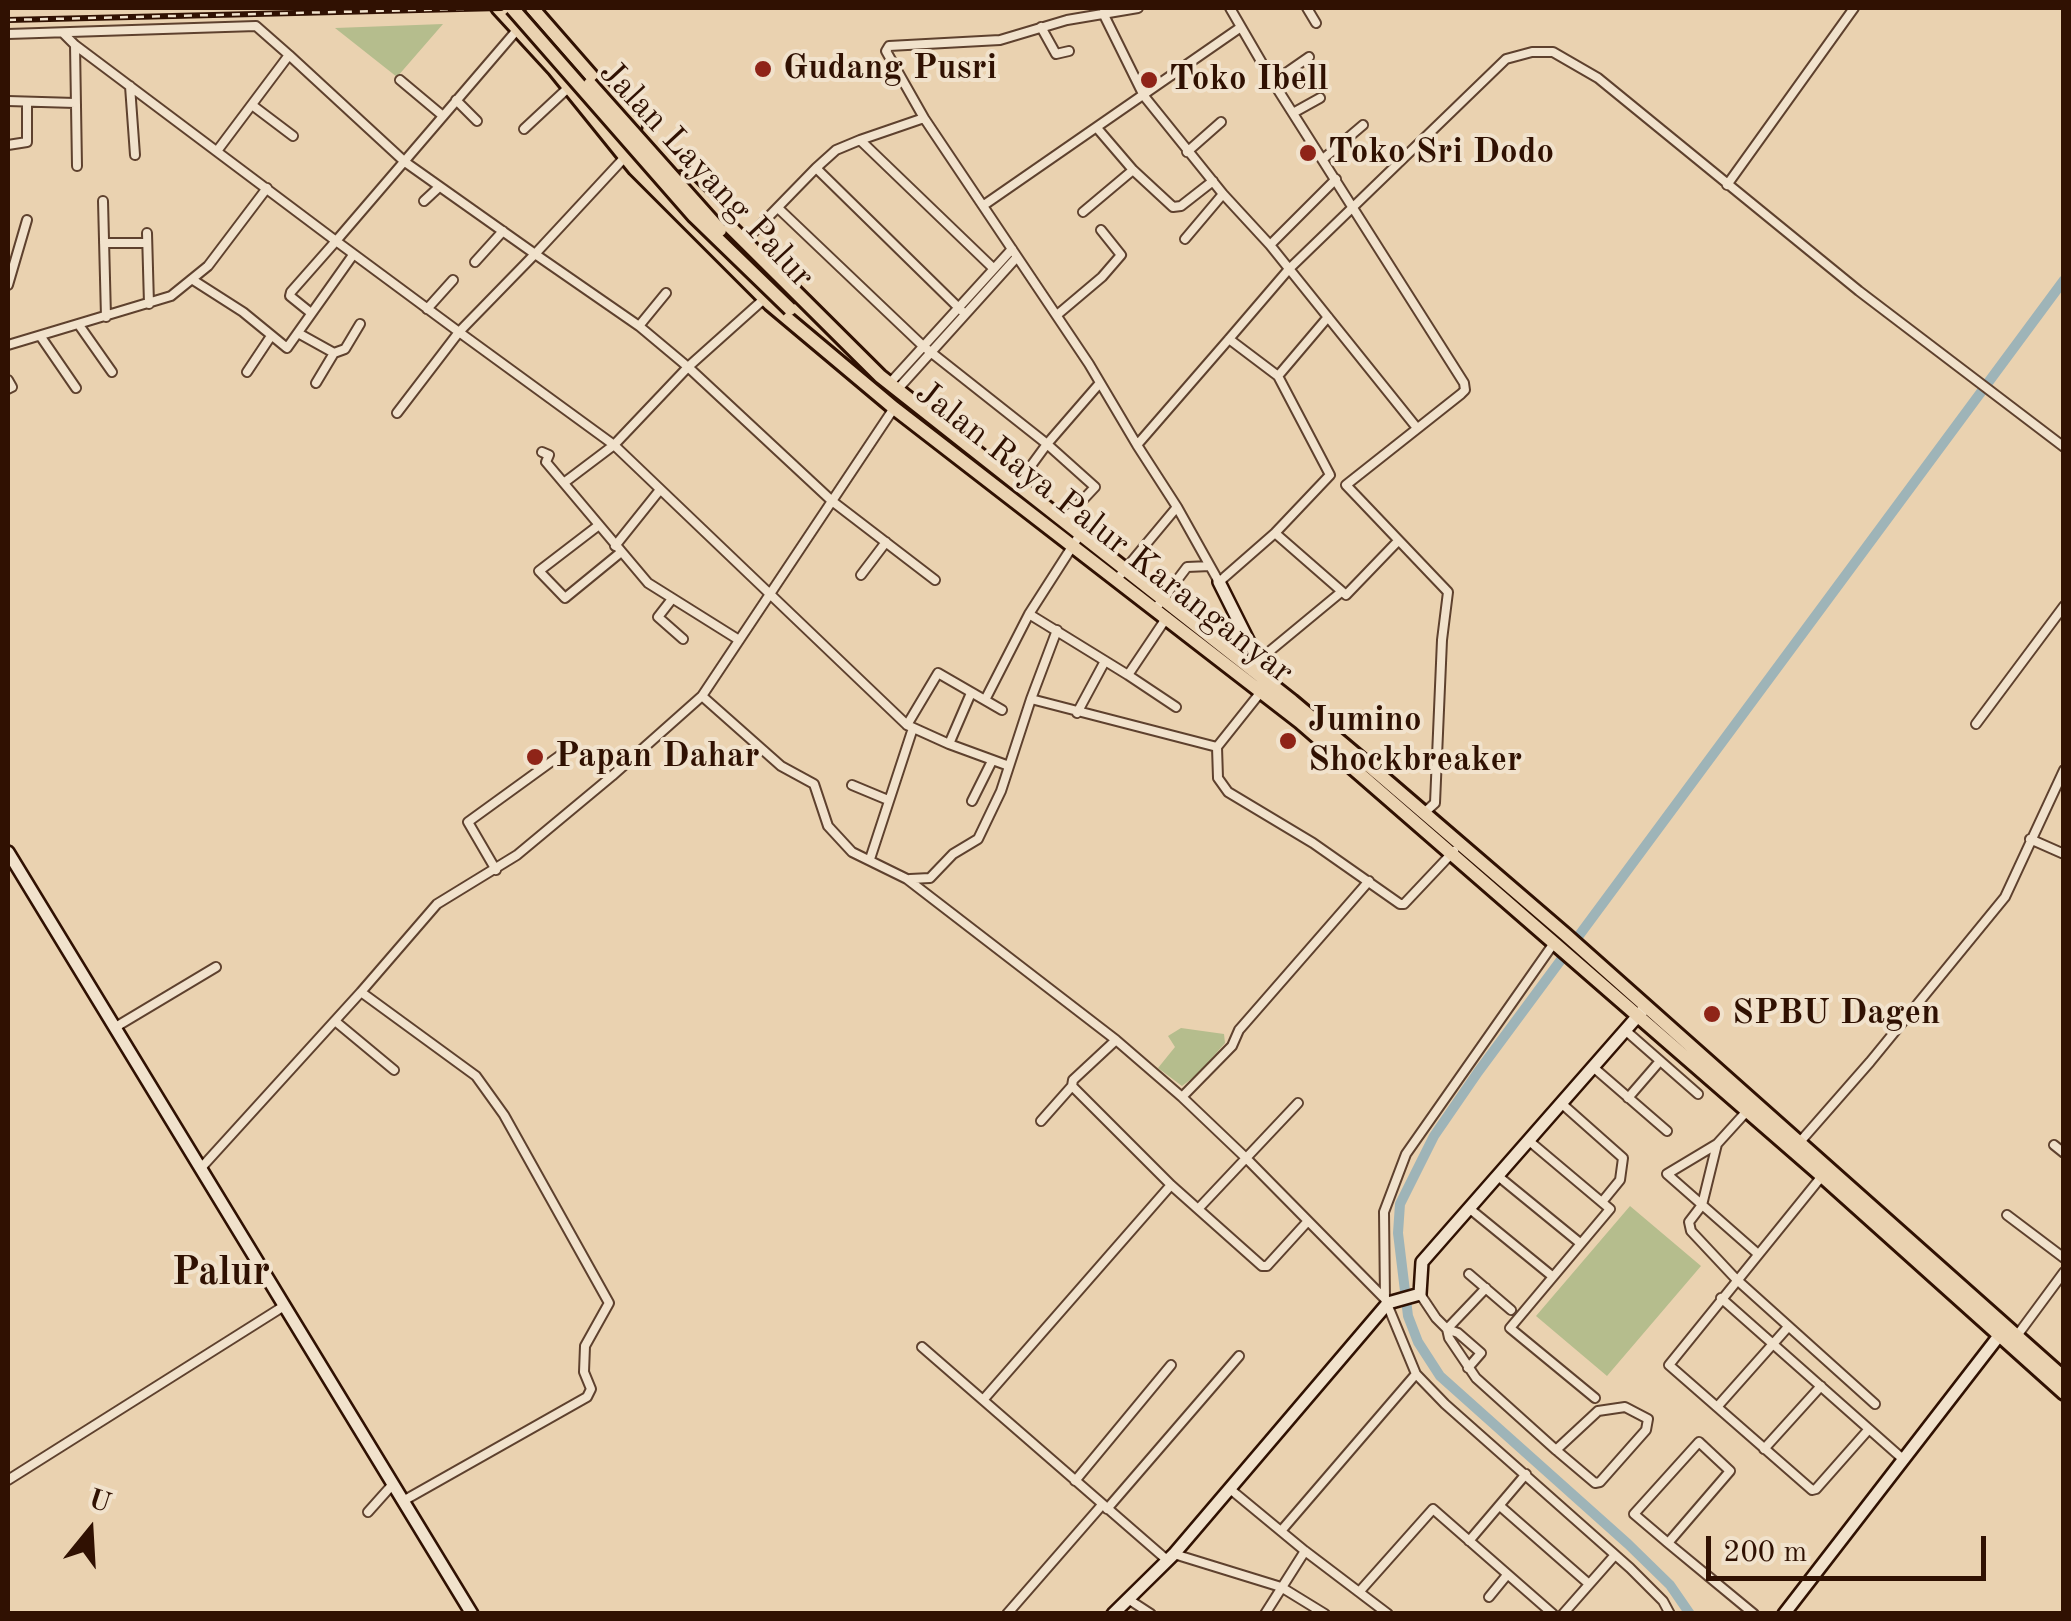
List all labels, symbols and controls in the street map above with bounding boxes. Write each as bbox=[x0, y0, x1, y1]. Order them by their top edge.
place label: Gudang Pusri bbox=[783, 48, 997, 90]
street label: Jalan Layang Palur bbox=[590, 52, 822, 298]
marker: Gudang Pusri bbox=[752, 58, 774, 80]
place label: Toko Ibell bbox=[1169, 59, 1328, 101]
marker: Toko Ibell bbox=[1138, 69, 1160, 91]
place label: Toko Sri Dodo bbox=[1328, 132, 1554, 174]
marker: Toko Sri Dodo bbox=[1297, 142, 1319, 164]
street label: Jalan Raya Palur Karanganyar bbox=[907, 372, 1301, 694]
place label: Jumino Shockbreaker bbox=[1308, 700, 1522, 782]
marker: Jumino Shockbreaker bbox=[1277, 730, 1299, 752]
place label: Papan Dahar bbox=[555, 736, 760, 778]
marker: Papan Dahar bbox=[524, 746, 546, 768]
place label: SPBU Dagen bbox=[1732, 993, 1940, 1035]
marker: SPBU Dagen bbox=[1701, 1003, 1723, 1025]
district label: Palur bbox=[172, 1250, 270, 1298]
north arrow bbox=[40, 1481, 140, 1581]
text: U bbox=[84, 1486, 114, 1519]
scale bar bbox=[1711, 1516, 1991, 1578]
text: 200 m bbox=[1723, 1538, 1807, 1568]

